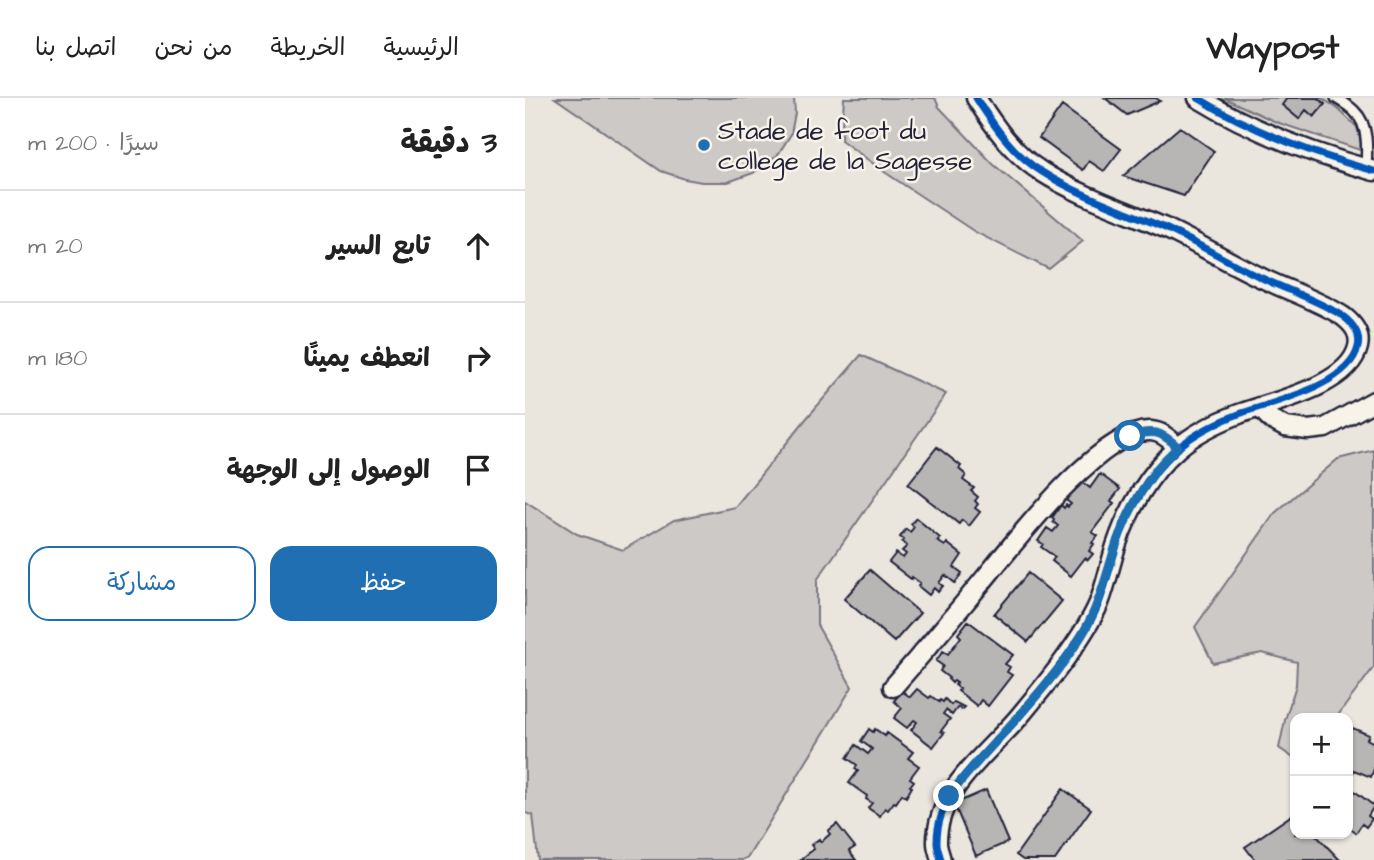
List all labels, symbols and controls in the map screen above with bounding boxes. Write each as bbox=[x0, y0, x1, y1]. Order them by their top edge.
text: Waypost bbox=[1206, 25, 1339, 71]
text: اتصل بنا bbox=[35, 31, 116, 65]
text: من نحن bbox=[154, 31, 233, 65]
text: الخريطة bbox=[271, 31, 345, 65]
text: الرئيسية bbox=[383, 31, 459, 65]
place label: Stade de foot du college de la Sagesse bbox=[718, 113, 972, 181]
text: 3 دقيقة bbox=[401, 122, 497, 164]
text: سيرًا · 200 m bbox=[28, 127, 159, 159]
marker: Stade de foot du college de la Sagesse bbox=[696, 137, 712, 153]
icon: ahead bbox=[459, 227, 497, 265]
text: تابع السير bbox=[327, 228, 430, 264]
text: 20 m bbox=[28, 230, 83, 262]
icon: right bbox=[459, 339, 497, 377]
text: انعطف يمينًا bbox=[303, 340, 430, 376]
text: 180 m bbox=[28, 342, 88, 374]
route start bbox=[1114, 420, 1145, 451]
icon: arrive bbox=[459, 451, 497, 489]
text: الوصول إلى الوجهة bbox=[226, 452, 430, 488]
button: مشاركة bbox=[28, 546, 256, 621]
button: حفظ bbox=[270, 546, 497, 621]
map controls bbox=[1290, 713, 1353, 839]
button: + bbox=[1290, 713, 1353, 776]
button: − bbox=[1290, 776, 1353, 839]
route end bbox=[933, 780, 964, 811]

